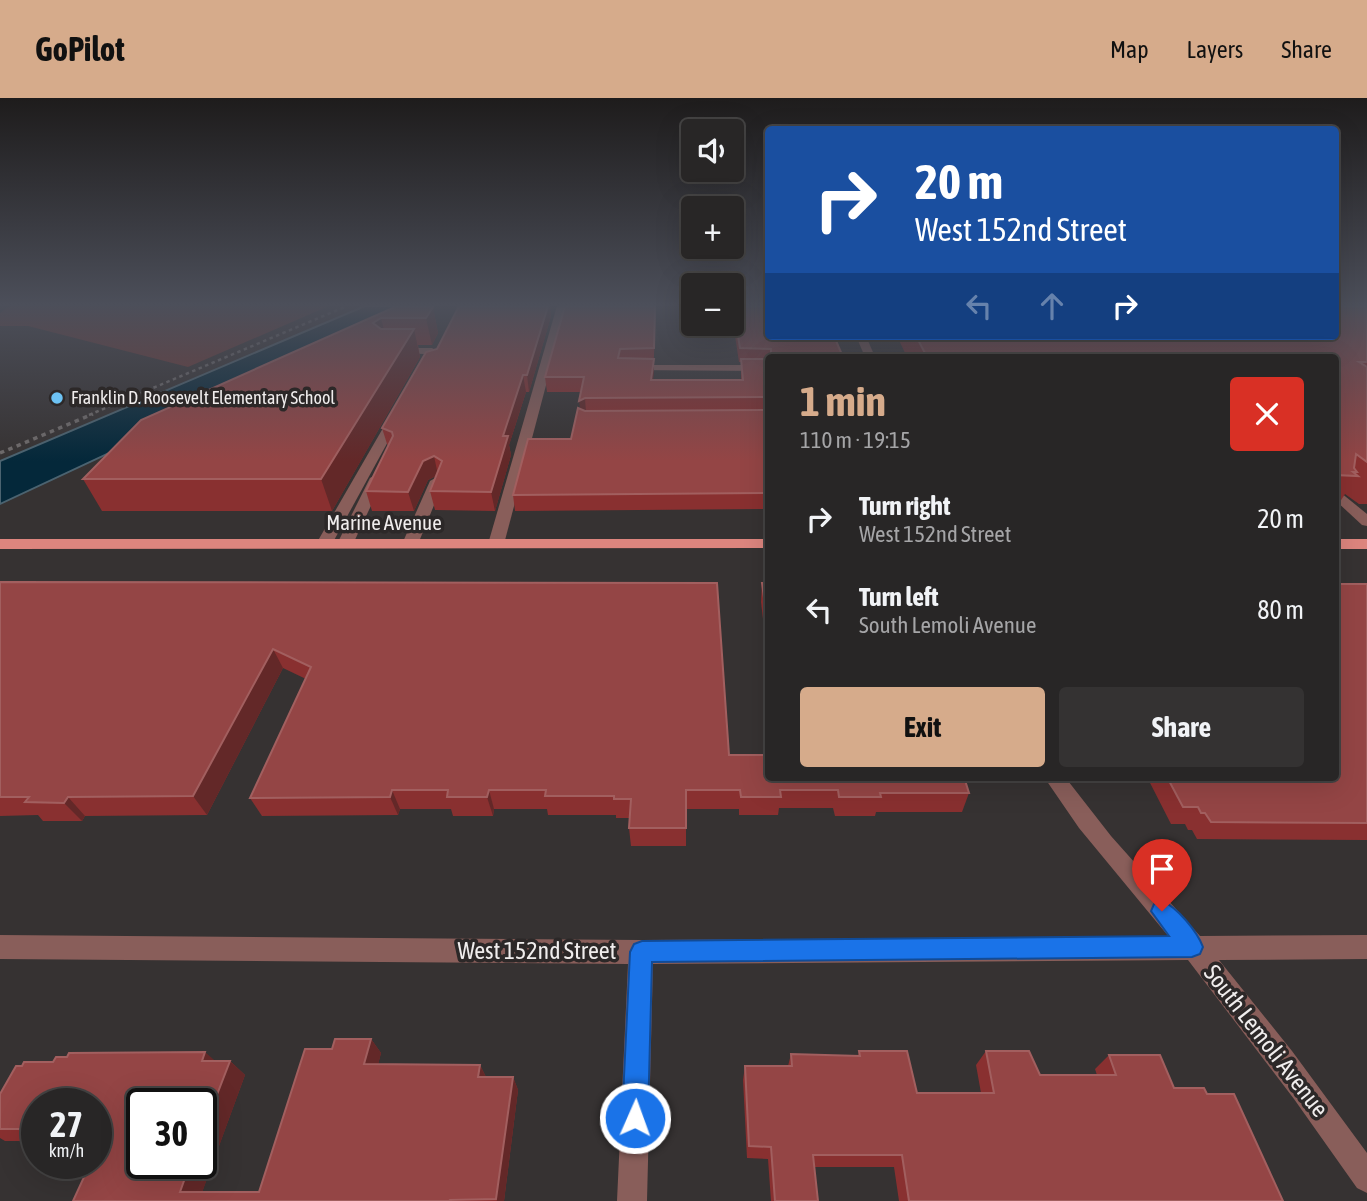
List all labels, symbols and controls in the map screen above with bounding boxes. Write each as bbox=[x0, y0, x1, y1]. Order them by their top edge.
text: GoPilot bbox=[35, 30, 125, 68]
text: Map bbox=[1110, 36, 1149, 63]
text: Layers bbox=[1187, 36, 1243, 63]
text: Share bbox=[1281, 36, 1332, 63]
map controls bbox=[681, 119, 744, 336]
button: sound bbox=[681, 119, 744, 182]
text: 20 m bbox=[915, 153, 1003, 209]
icon: right bbox=[800, 154, 891, 245]
button: + bbox=[681, 196, 744, 259]
text: West 152nd Street bbox=[915, 211, 1127, 248]
button: − bbox=[681, 273, 744, 336]
icon: left bbox=[960, 287, 998, 325]
icon: ahead bbox=[1033, 287, 1071, 325]
icon: right bbox=[1106, 287, 1144, 325]
text: 1 min bbox=[800, 377, 886, 425]
button: close bbox=[1230, 377, 1304, 451]
place label: Franklin D. Roosevelt Elementary School bbox=[71, 387, 335, 408]
marker: Franklin D. Roosevelt Elementary School bbox=[49, 390, 65, 406]
text: 110 m · 19:15 bbox=[800, 427, 911, 453]
text: Turn right bbox=[859, 491, 950, 521]
icon: right bbox=[800, 500, 838, 538]
text: 20 m bbox=[1257, 504, 1304, 534]
street label: Marine Avenue bbox=[326, 510, 442, 534]
text: West 152nd Street bbox=[859, 521, 1011, 547]
text: Turn left bbox=[859, 582, 939, 612]
icon: left bbox=[800, 591, 838, 629]
text: 80 m bbox=[1257, 595, 1304, 625]
text: South Lemoli Avenue bbox=[859, 612, 1036, 638]
button: Exit bbox=[800, 687, 1045, 767]
button: Share bbox=[1059, 687, 1304, 767]
pin bbox=[1132, 839, 1192, 911]
icon: arrive bbox=[1143, 850, 1181, 888]
street label: West 152nd Street bbox=[457, 937, 617, 964]
street label: South Lemoli Avenue bbox=[1199, 959, 1334, 1122]
position arrow bbox=[598, 1081, 672, 1155]
speed limit sign: 30 bbox=[126, 1088, 217, 1179]
text: 27 bbox=[50, 1104, 83, 1144]
text: km/h bbox=[49, 1140, 84, 1161]

